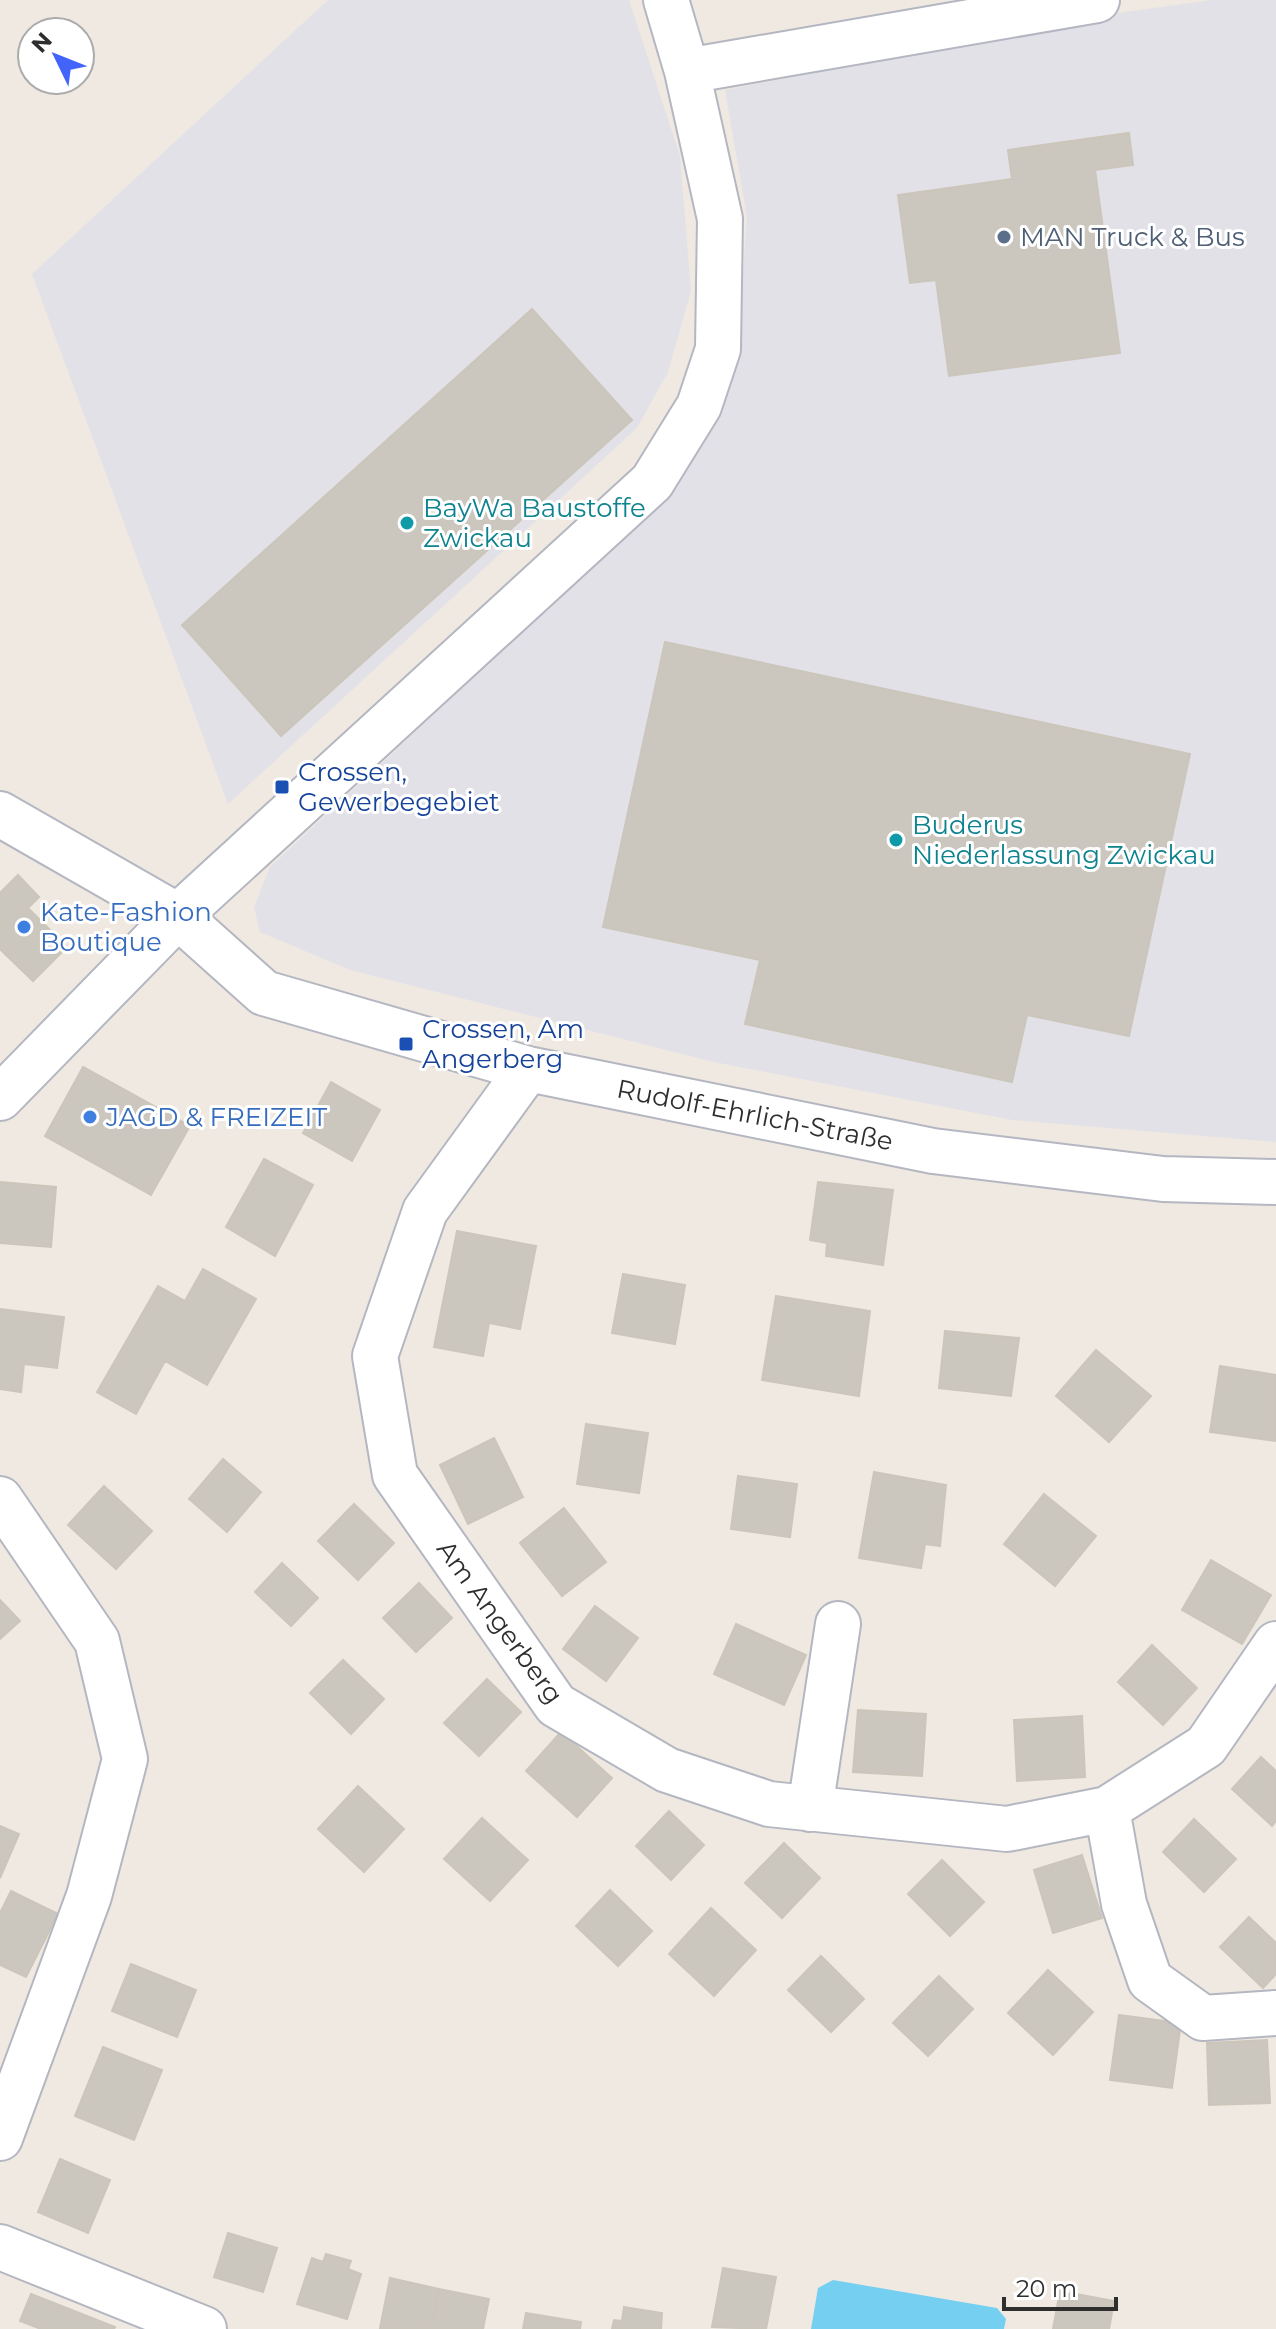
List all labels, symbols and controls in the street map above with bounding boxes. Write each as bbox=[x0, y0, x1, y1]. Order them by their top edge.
north arrow bbox=[16, 16, 96, 96]
text: N bbox=[26, 27, 58, 58]
place label: MAN Truck & Bus bbox=[1020, 221, 1245, 253]
marker: MAN Truck & Bus bbox=[995, 228, 1013, 246]
place label: BayWa Baustoffe Zwickau bbox=[423, 492, 646, 554]
marker: BayWa Baustoffe Zwickau bbox=[398, 514, 416, 532]
place label: Crossen, Gewerbegebiet bbox=[298, 756, 500, 818]
marker: Crossen, Gewerbegebiet bbox=[273, 778, 291, 796]
place label: Buderus Niederlassung Zwickau bbox=[912, 809, 1216, 871]
marker: Buderus Niederlassung Zwickau bbox=[887, 831, 905, 849]
place label: Kate-Fashion Boutique bbox=[40, 896, 212, 958]
marker: Kate-Fashion Boutique bbox=[15, 918, 33, 936]
place label: Crossen, Am Angerberg bbox=[422, 1013, 584, 1075]
marker: Crossen, Am Angerberg bbox=[397, 1035, 415, 1053]
street label: Rudolf-Ehrlich-Straße bbox=[614, 1073, 896, 1157]
place label: JAGD & FREIZEIT bbox=[105, 1101, 327, 1133]
marker: JAGD & FREIZEIT bbox=[81, 1108, 99, 1126]
street label: Am Angerberg bbox=[430, 1534, 570, 1710]
scale bar bbox=[1004, 2261, 1116, 2311]
text: 20 m bbox=[1016, 2274, 1077, 2303]

